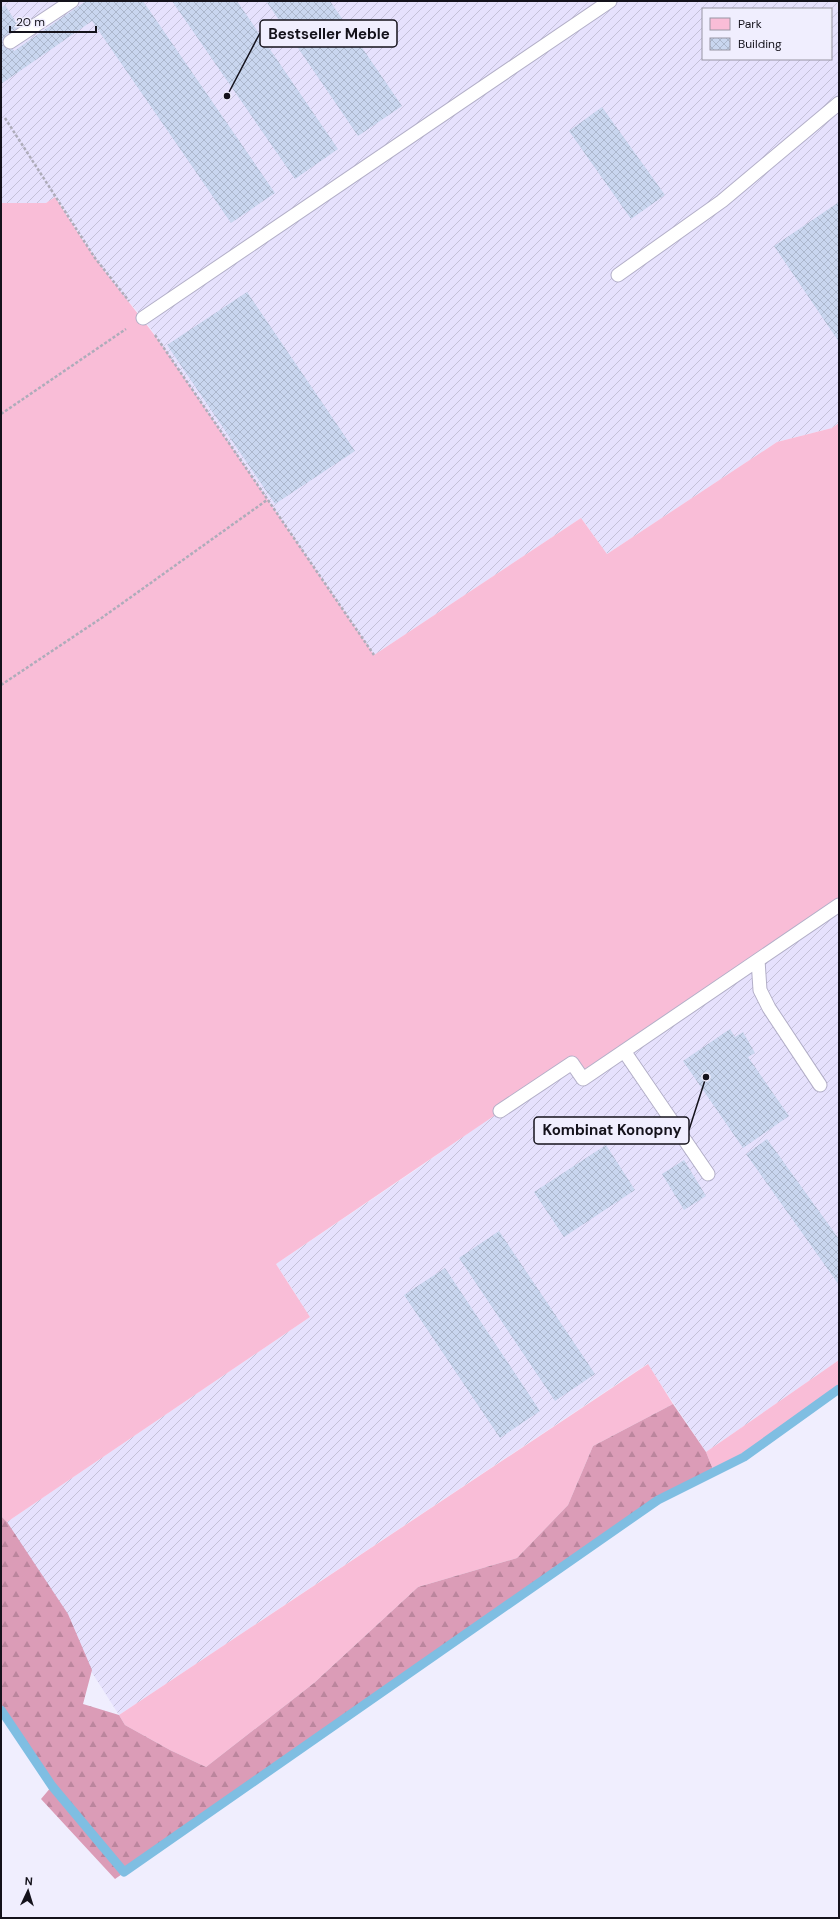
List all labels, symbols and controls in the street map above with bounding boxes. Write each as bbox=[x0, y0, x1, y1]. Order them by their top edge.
scale bar bbox=[10, 8, 96, 34]
legend bbox=[702, 8, 832, 60]
text: 20 m bbox=[16, 14, 45, 30]
text: Park bbox=[738, 16, 762, 32]
callout: Bestseller Meble bbox=[260, 20, 397, 47]
text: Bestseller Meble bbox=[268, 24, 390, 44]
text: Building bbox=[738, 36, 782, 52]
callout: Kombinat Konopny bbox=[534, 1117, 689, 1144]
text: Kombinat Konopny bbox=[543, 1120, 681, 1140]
north arrow bbox=[8, 1871, 48, 1911]
text: N bbox=[24, 1874, 33, 1888]

